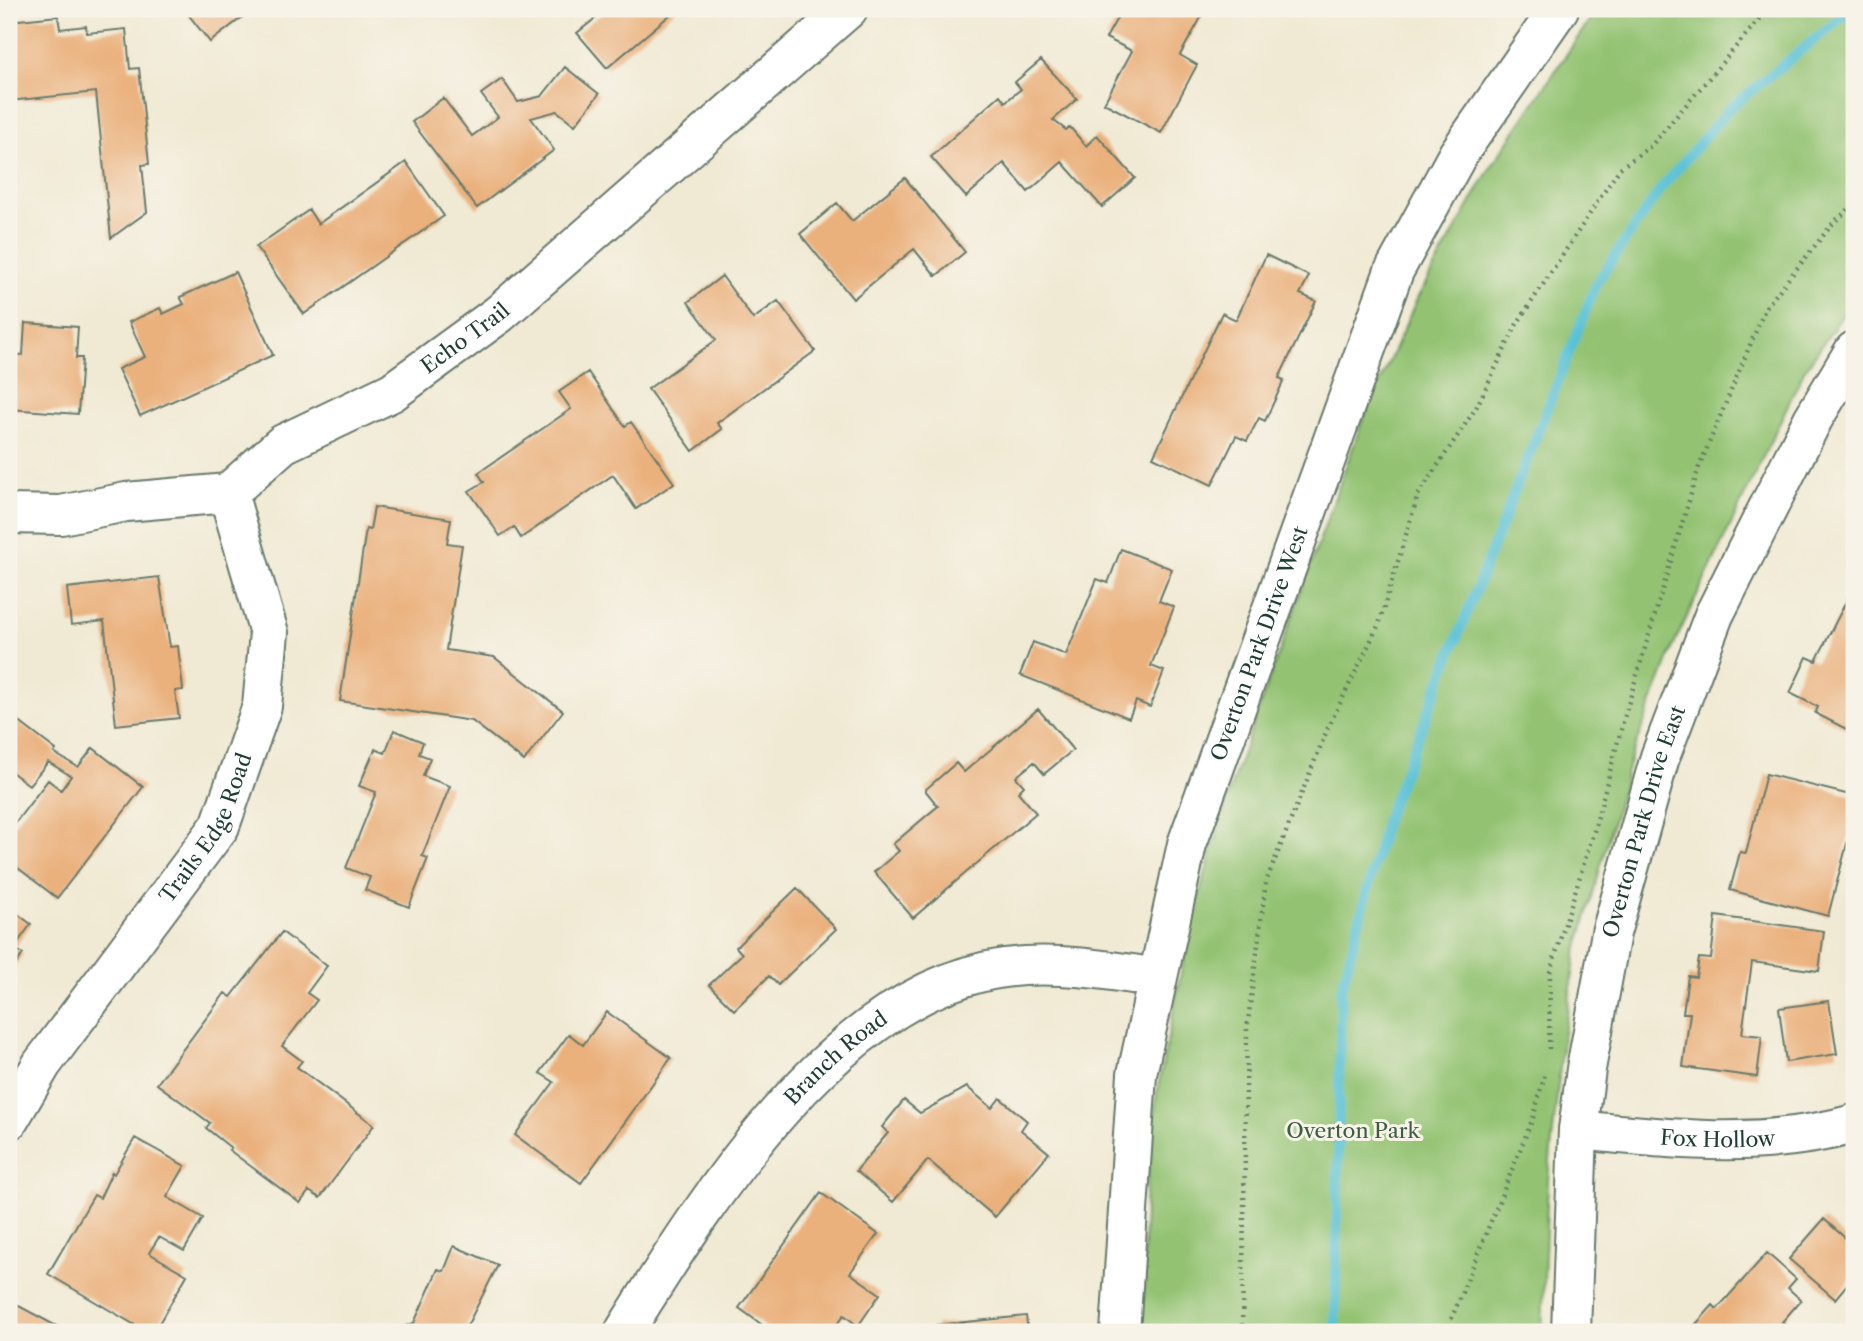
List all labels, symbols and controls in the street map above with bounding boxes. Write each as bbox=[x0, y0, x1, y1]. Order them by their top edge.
street label: Echo Trail bbox=[416, 297, 515, 379]
street label: Overton Park Drive West bbox=[1205, 522, 1313, 764]
street label: Overton Park Drive East bbox=[1597, 701, 1691, 940]
street label: Trails Edge Road bbox=[154, 749, 257, 908]
street label: Branch Road bbox=[779, 1005, 892, 1110]
park label: Overton Park bbox=[1286, 1118, 1421, 1143]
street label: Fox Hollow bbox=[1659, 1125, 1777, 1152]

